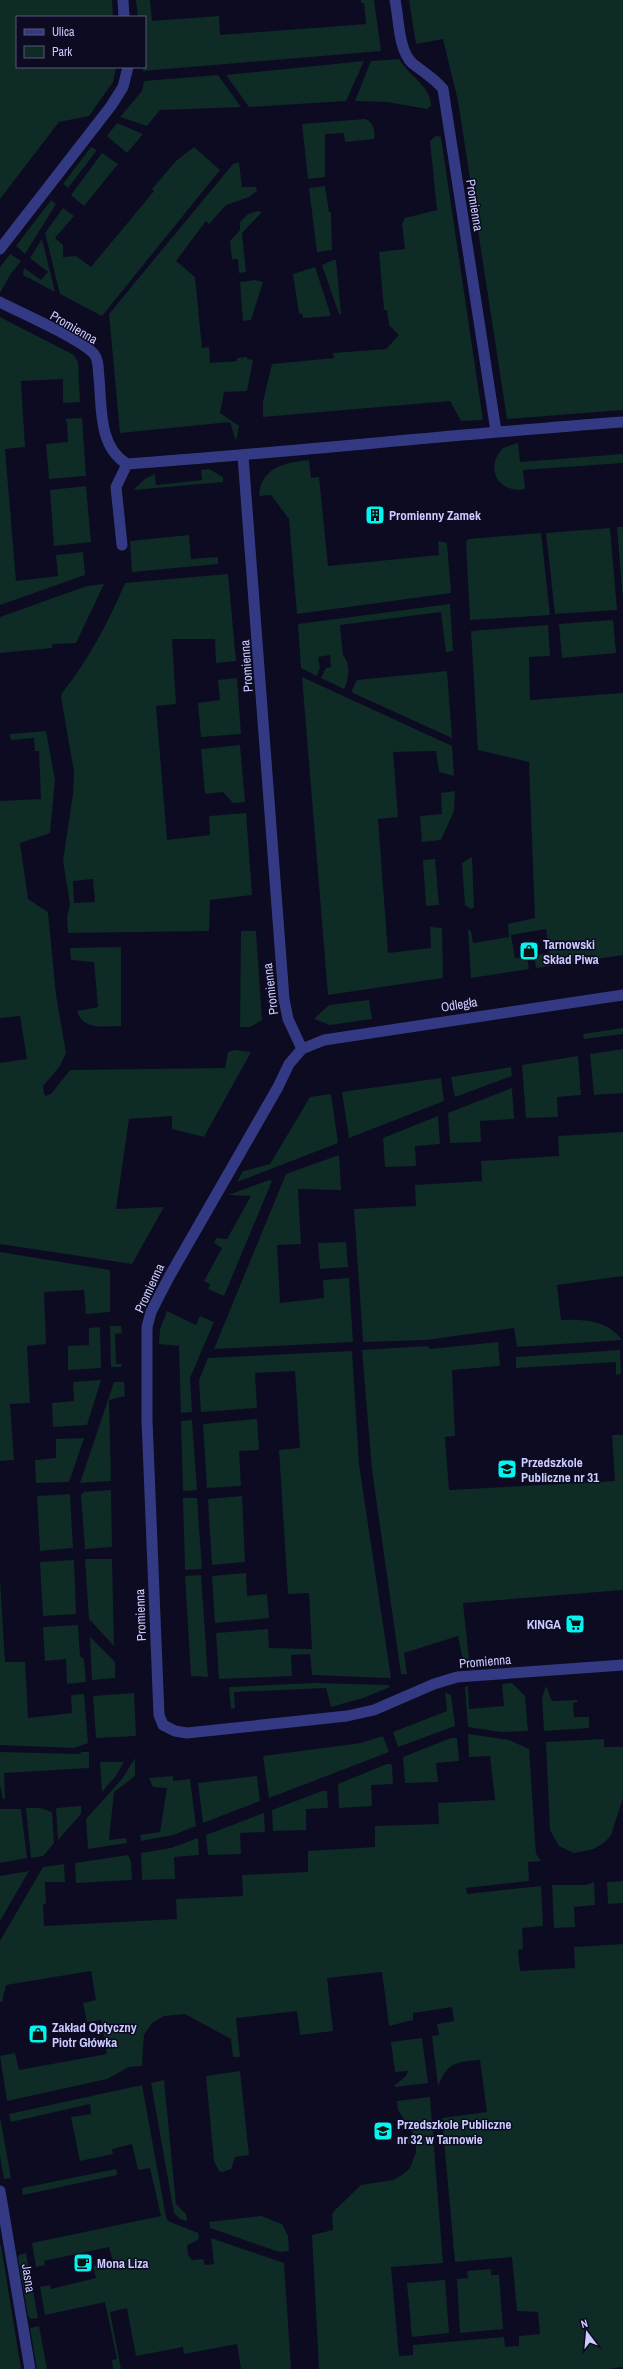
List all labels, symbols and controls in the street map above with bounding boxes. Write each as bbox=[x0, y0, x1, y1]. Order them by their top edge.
legend bbox=[16, 16, 146, 68]
text: Ulica bbox=[52, 24, 75, 40]
text: Park bbox=[52, 44, 72, 60]
street label: Promienna bbox=[462, 178, 487, 232]
street label: Promienna bbox=[47, 307, 101, 348]
building icon: Promienny Zamek bbox=[364, 504, 386, 526]
place label: Promienny Zamek bbox=[389, 507, 481, 524]
street label: Promienna bbox=[236, 639, 257, 693]
place label: Tarnowski Skład Piwa bbox=[543, 936, 599, 968]
shop icon: Tarnowski Skład Piwa bbox=[518, 940, 540, 962]
street label: Promienna bbox=[259, 962, 282, 1016]
street label: Odległa bbox=[440, 993, 479, 1016]
street label: Promienna bbox=[131, 1261, 168, 1315]
place label: Przedszkole Publiczne nr 31 bbox=[521, 1454, 599, 1486]
school or university icon: Przedszkole Publiczne nr 31 bbox=[496, 1458, 518, 1480]
street label: Promienna bbox=[131, 1589, 150, 1641]
supermarket icon: KINGA bbox=[564, 1613, 586, 1635]
place label: KINGA bbox=[527, 1616, 561, 1633]
street label: Promienna bbox=[458, 1651, 512, 1672]
place label: Zakład Optyczny Piotr Główka bbox=[52, 2019, 137, 2051]
shop icon: Zakład Optyczny Piotr Główka bbox=[27, 2023, 49, 2045]
place label: Przedszkole Publiczne nr 32 w Tarnowie bbox=[397, 2116, 511, 2148]
school or university icon: Przedszkole Publiczne nr 32 w Tarnowie bbox=[372, 2120, 394, 2142]
cafe icon: Mona Liza bbox=[72, 2252, 94, 2274]
place label: Mona Liza bbox=[97, 2255, 149, 2272]
street label: Jasna bbox=[18, 2263, 39, 2294]
north arrow bbox=[567, 2313, 607, 2353]
text: N bbox=[579, 2316, 589, 2331]

